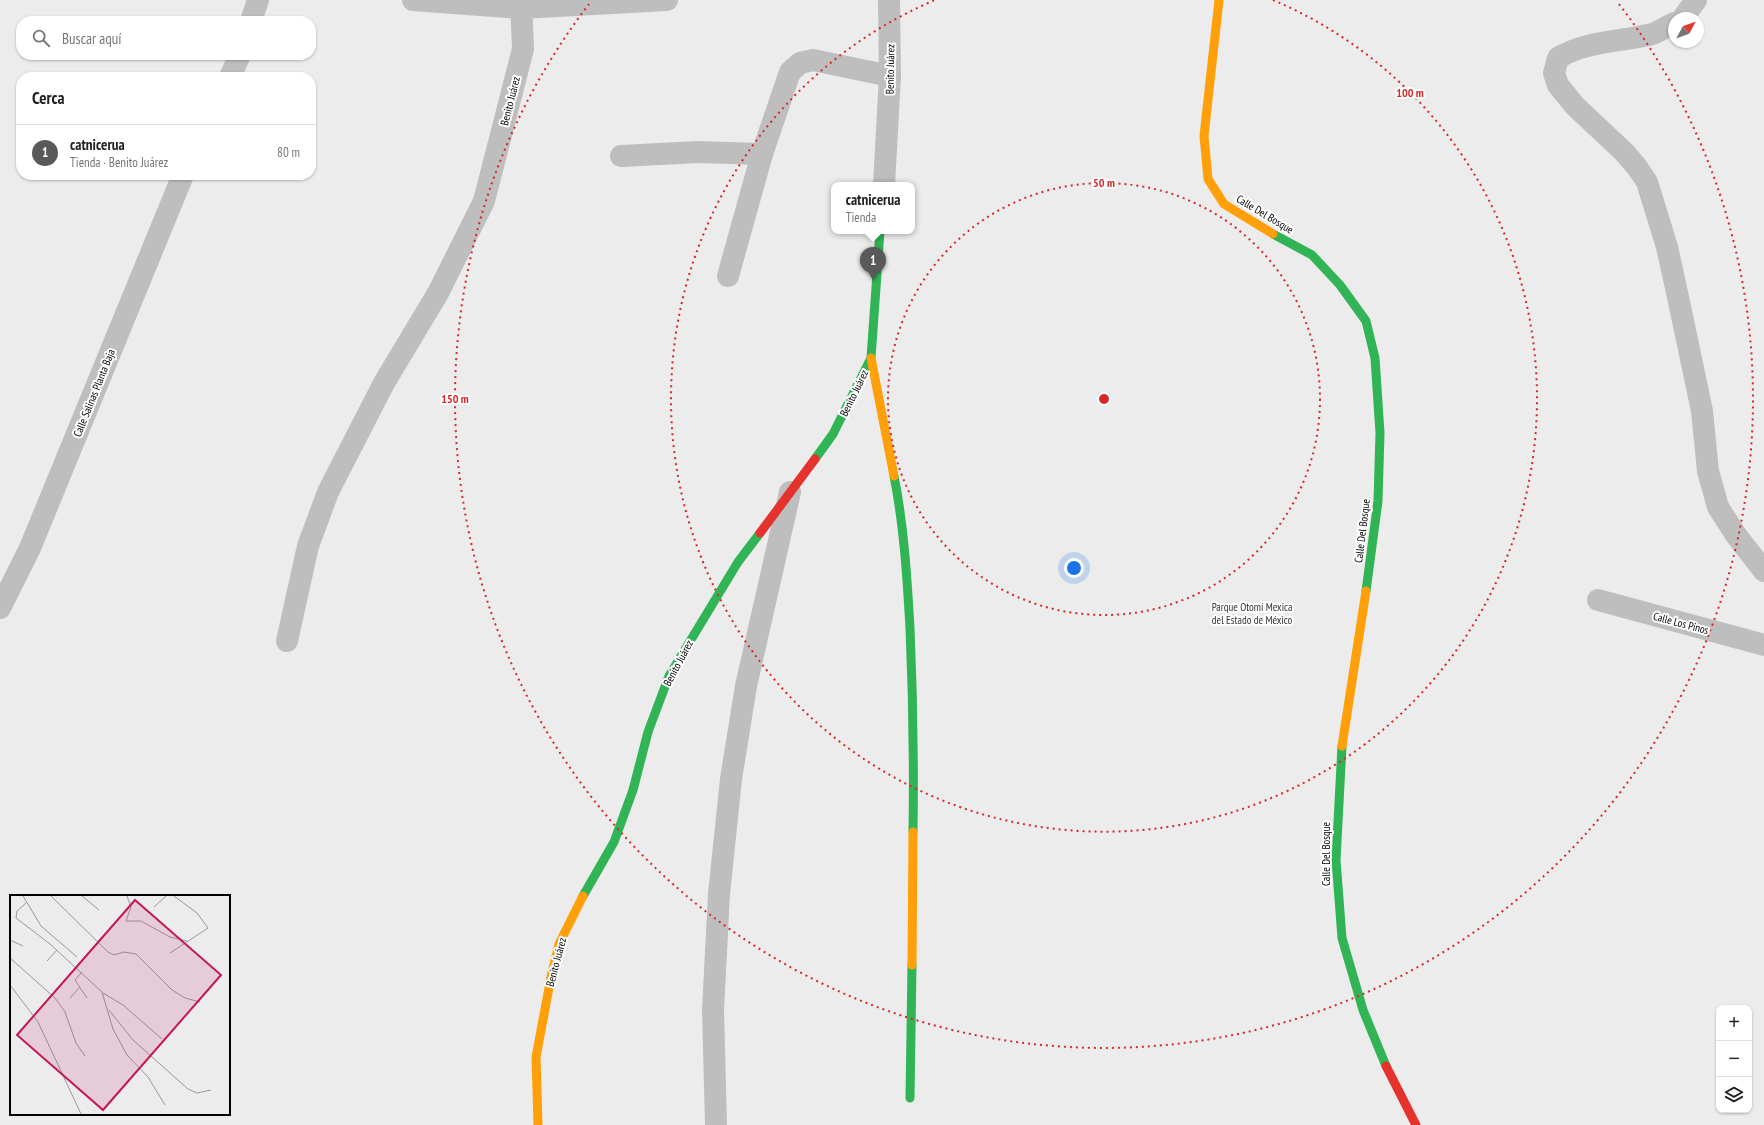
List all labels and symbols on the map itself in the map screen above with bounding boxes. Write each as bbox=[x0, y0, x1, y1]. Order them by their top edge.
north arrow bbox=[1668, 12, 1704, 48]
street label: Benito Juárez bbox=[883, 44, 897, 94]
street label: Benito Juárez bbox=[497, 75, 523, 127]
text: 100 m bbox=[1396, 85, 1424, 100]
text: 50 m bbox=[1093, 175, 1115, 190]
street label: Calle Del Bosque bbox=[1234, 191, 1297, 237]
pin: 1 bbox=[860, 247, 886, 280]
street label: Calle Salinas Planta Baja bbox=[70, 347, 118, 439]
street label: Benito Juárez bbox=[837, 367, 871, 419]
text: 150 m bbox=[441, 391, 469, 406]
centre of rings bbox=[1097, 392, 1111, 406]
street label: Calle Del Bosque bbox=[1351, 498, 1373, 564]
your location bbox=[1064, 558, 1084, 578]
park label: Parque Otomí Mexica del Estado de México bbox=[1212, 600, 1292, 627]
street label: Calle Los Pinos bbox=[1652, 609, 1711, 637]
street label: Benito Juárez bbox=[660, 638, 696, 688]
street label: Calle Del Bosque bbox=[1319, 821, 1333, 886]
inset map bbox=[10, 895, 230, 1115]
street label: Benito Juárez bbox=[543, 936, 569, 988]

